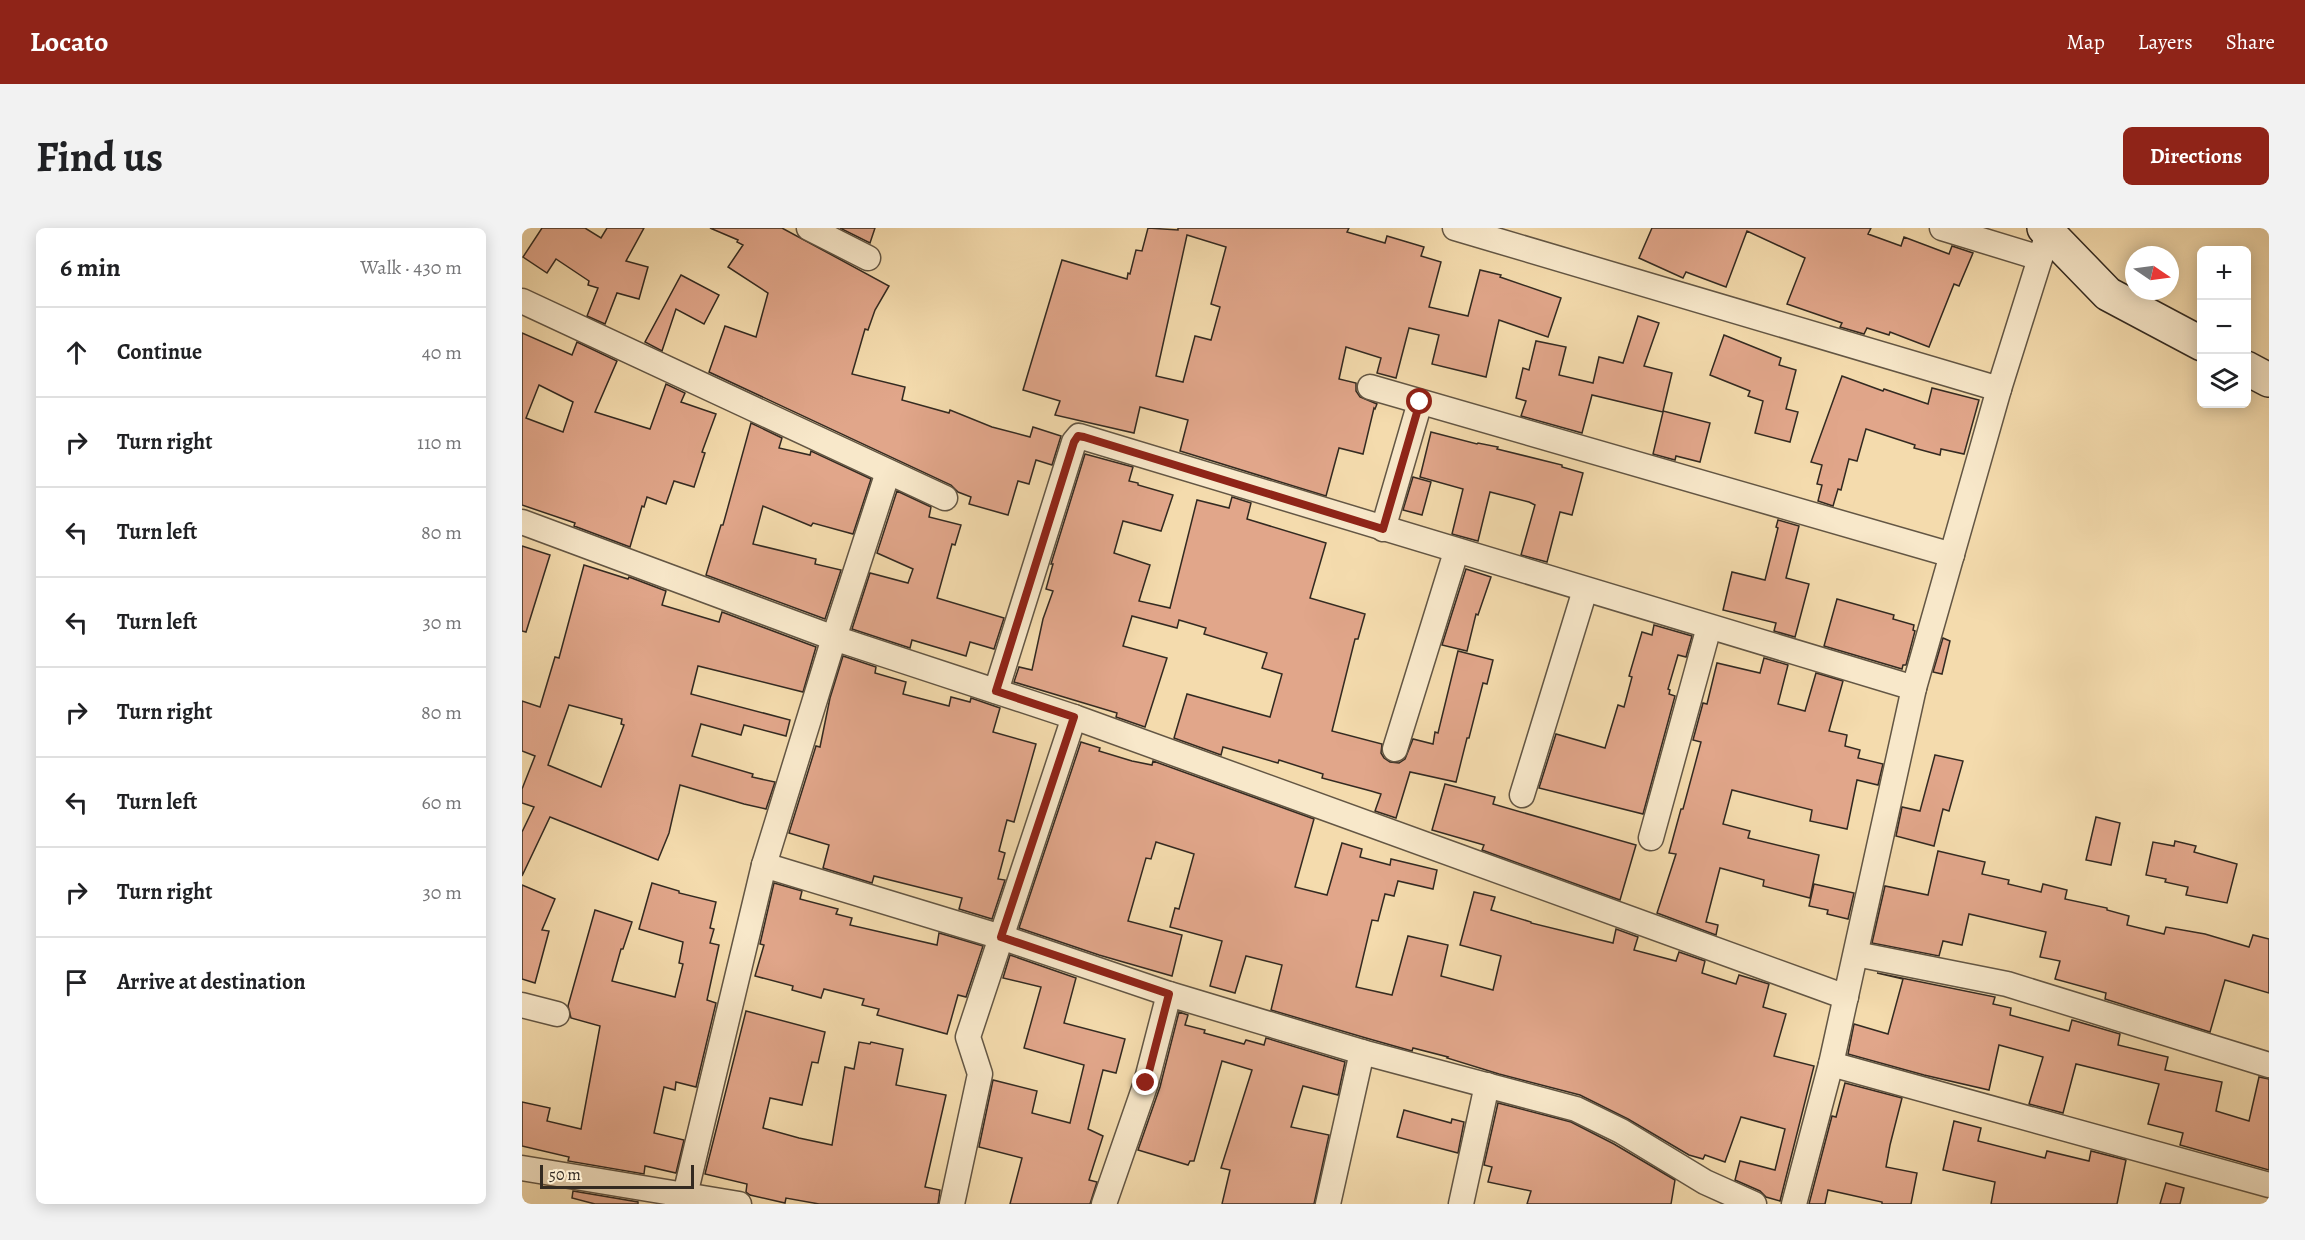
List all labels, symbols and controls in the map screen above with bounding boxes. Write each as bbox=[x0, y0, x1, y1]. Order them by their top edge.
text: Locato bbox=[30, 23, 108, 61]
text: Map bbox=[2066, 28, 2105, 56]
text: Layers bbox=[2138, 28, 2193, 56]
text: Share bbox=[2226, 28, 2275, 56]
button: Directions bbox=[2123, 127, 2269, 185]
text: Find us bbox=[36, 128, 163, 185]
north arrow bbox=[2125, 246, 2179, 300]
map controls bbox=[2197, 246, 2251, 408]
button: + bbox=[2197, 246, 2251, 300]
text: 6 min bbox=[60, 250, 121, 285]
text: Walk · 430 m bbox=[360, 254, 462, 281]
button: − bbox=[2197, 300, 2251, 354]
icon: ahead bbox=[60, 336, 93, 369]
text: Continue bbox=[117, 337, 202, 367]
text: 40 m bbox=[422, 339, 462, 366]
button: layers bbox=[2197, 354, 2251, 408]
route start bbox=[1406, 388, 1432, 414]
icon: right bbox=[60, 426, 93, 459]
text: Turn right bbox=[117, 427, 213, 457]
text: 110 m bbox=[417, 429, 462, 456]
icon: left bbox=[60, 516, 93, 549]
text: Turn left bbox=[117, 517, 197, 547]
text: 80 m bbox=[421, 519, 462, 546]
icon: left bbox=[60, 606, 93, 639]
text: Turn left bbox=[117, 607, 197, 637]
text: 30 m bbox=[422, 609, 462, 636]
icon: right bbox=[60, 696, 93, 729]
text: Turn right bbox=[117, 697, 213, 727]
text: 80 m bbox=[421, 699, 462, 726]
icon: left bbox=[60, 786, 93, 819]
text: Turn left bbox=[117, 787, 197, 817]
text: 60 m bbox=[422, 789, 462, 816]
icon: right bbox=[60, 876, 93, 909]
text: Turn right bbox=[117, 877, 213, 907]
text: 30 m bbox=[422, 879, 462, 906]
icon: arrive bbox=[60, 966, 93, 999]
text: Arrive at destination bbox=[117, 967, 306, 997]
route end bbox=[1132, 1069, 1158, 1095]
scale bar bbox=[540, 1162, 694, 1190]
text: 50 m bbox=[549, 1164, 581, 1186]

